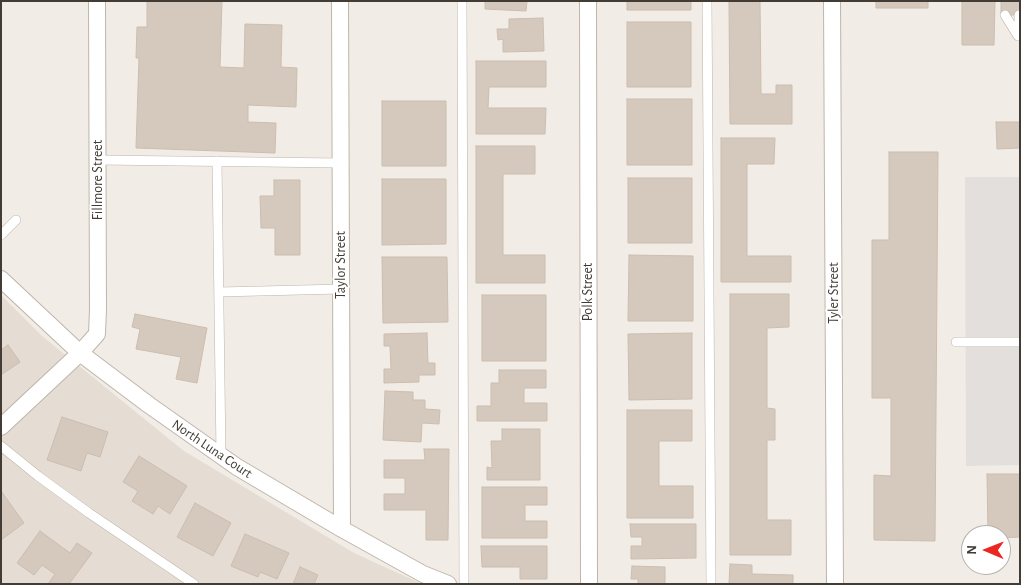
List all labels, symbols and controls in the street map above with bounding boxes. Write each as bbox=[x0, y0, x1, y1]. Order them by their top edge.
street label: Fillmore Street bbox=[90, 140, 106, 220]
street label: Taylor Street bbox=[333, 231, 349, 299]
street label: Tyler Street bbox=[826, 262, 842, 324]
street label: Polk Street bbox=[580, 263, 596, 321]
street label: North Luna Court bbox=[169, 416, 255, 482]
north arrow bbox=[961, 525, 1011, 575]
text: N bbox=[965, 545, 979, 555]

